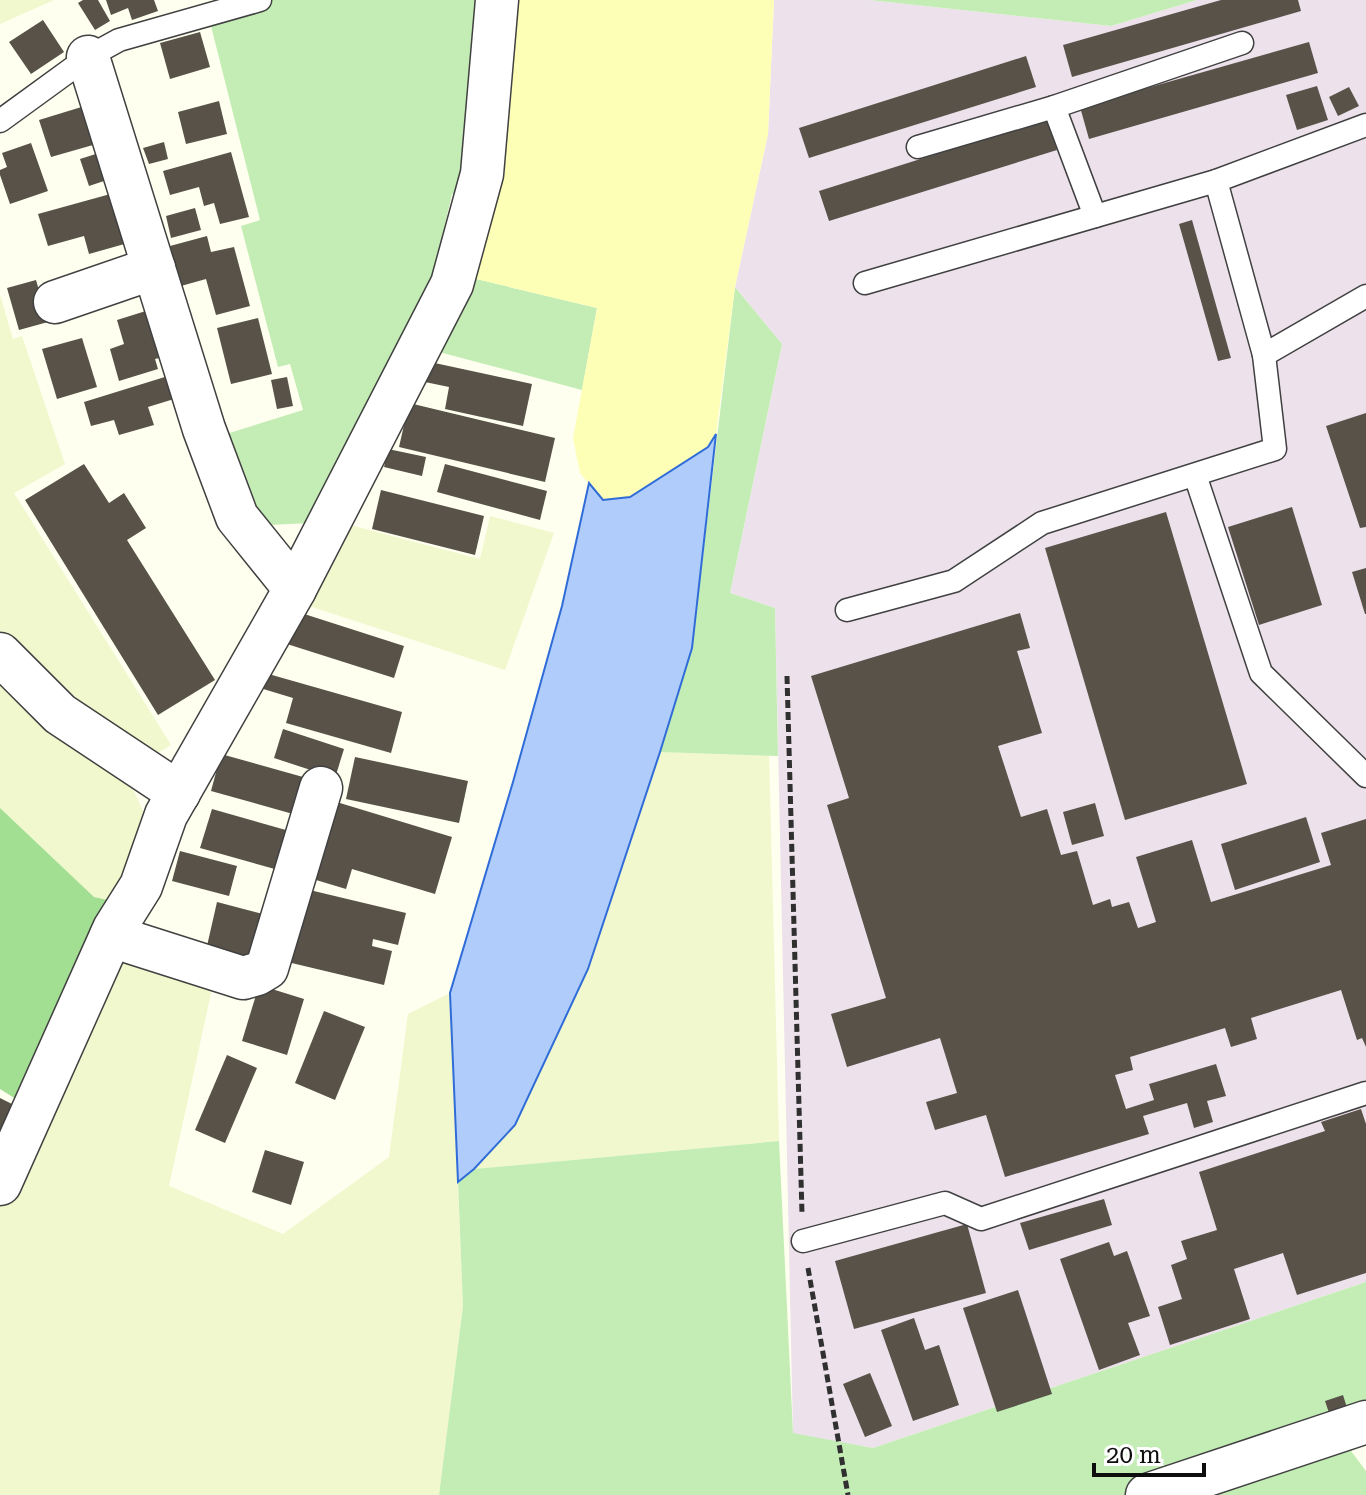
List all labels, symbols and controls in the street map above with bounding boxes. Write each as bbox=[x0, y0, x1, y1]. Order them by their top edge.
scale bar bbox=[1094, 1427, 1204, 1477]
text: 20 m bbox=[1106, 1441, 1161, 1469]

